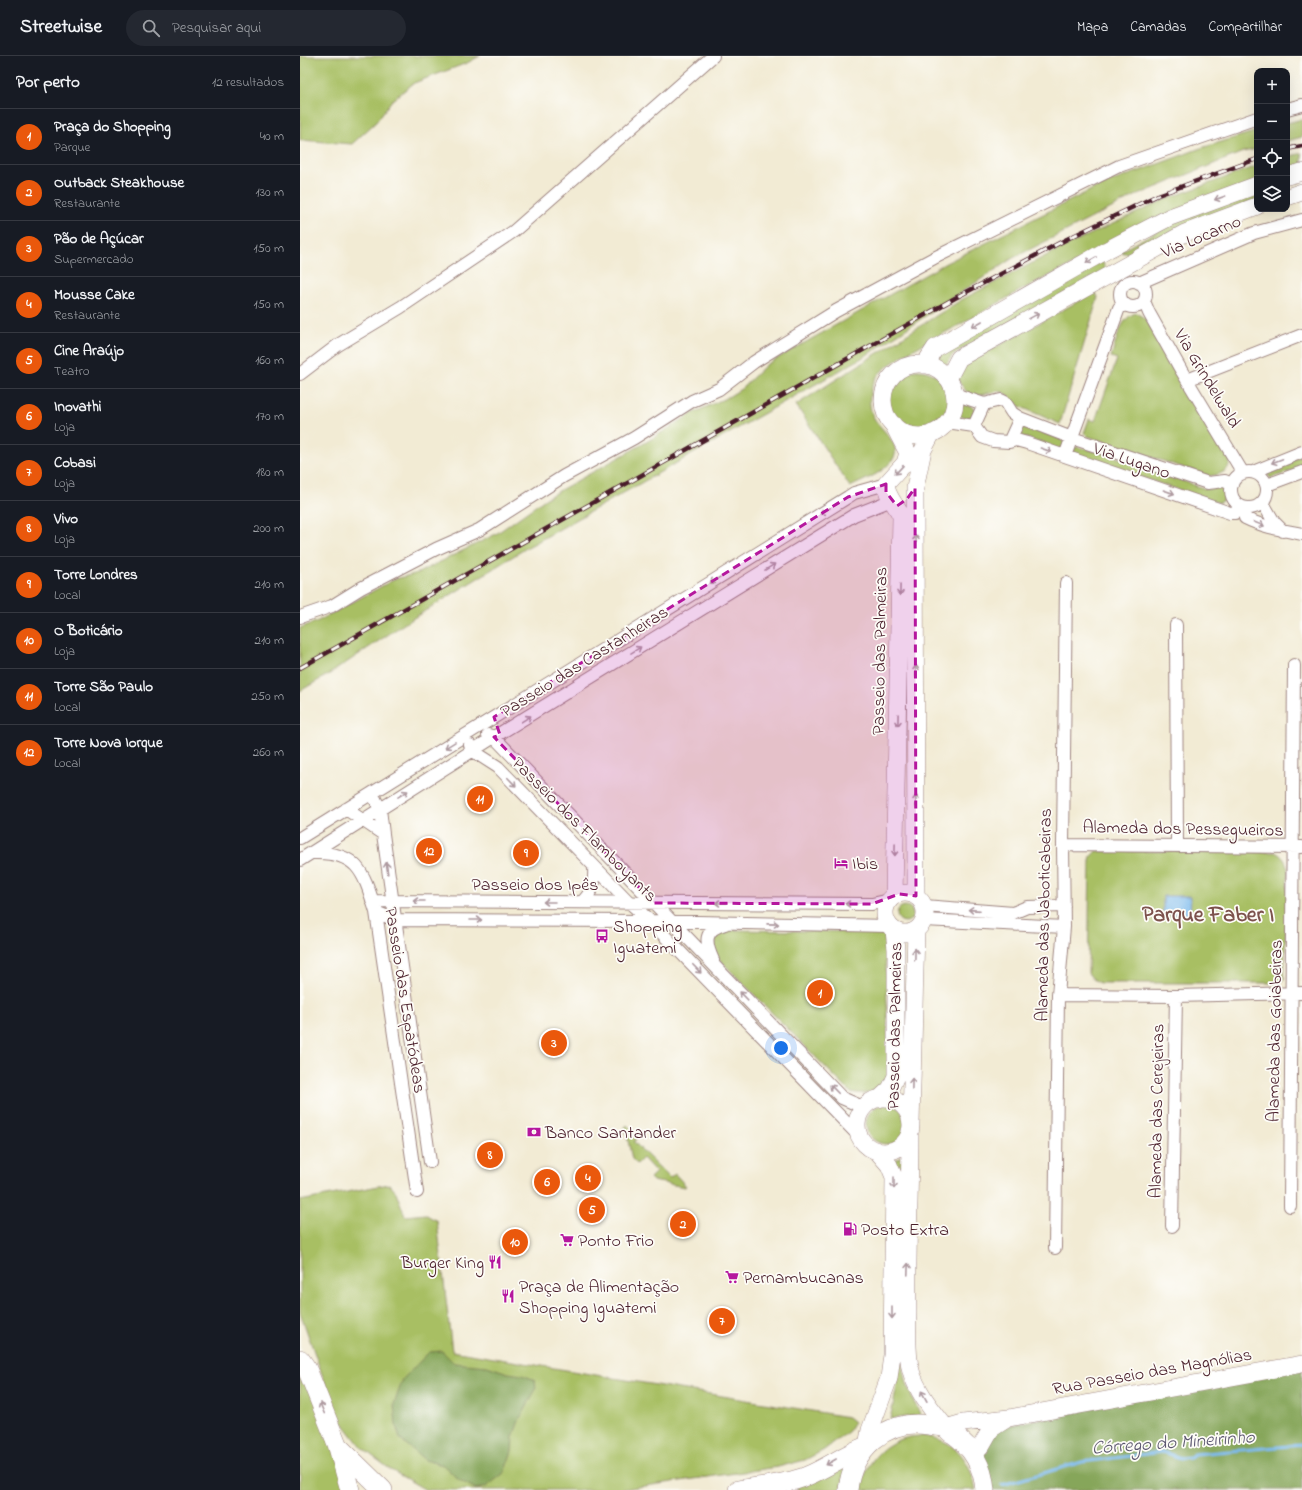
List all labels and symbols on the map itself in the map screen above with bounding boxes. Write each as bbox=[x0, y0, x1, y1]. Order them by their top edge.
one-way arrow bbox=[1214, 195, 1227, 202]
street label: Via Locarno bbox=[1157, 209, 1246, 267]
one-way arrow bbox=[1085, 257, 1097, 264]
one-way arrow bbox=[1028, 312, 1040, 320]
one-way arrow bbox=[971, 321, 983, 329]
street label: Via Grindelwald bbox=[1166, 324, 1246, 434]
street label: Via Lugano bbox=[1088, 436, 1173, 488]
one-way arrow bbox=[1040, 447, 1053, 454]
one-way arrow bbox=[1272, 458, 1284, 466]
one-way arrow bbox=[894, 465, 903, 475]
one-way arrow bbox=[1163, 489, 1176, 496]
one-way arrow bbox=[820, 507, 831, 515]
one-way arrow bbox=[1253, 521, 1265, 528]
one-way arrow bbox=[912, 535, 920, 548]
one-way arrow bbox=[764, 563, 775, 571]
street label: Passeio das Palmeiras bbox=[867, 567, 895, 735]
one-way arrow bbox=[709, 576, 721, 584]
one-way arrow bbox=[896, 583, 904, 596]
street label: Passeio das Castanheiras bbox=[496, 600, 674, 725]
one-way arrow bbox=[630, 646, 641, 654]
one-way arrow bbox=[912, 665, 920, 678]
one-way arrow bbox=[894, 713, 901, 726]
one-way arrow bbox=[520, 714, 532, 722]
one-way arrow bbox=[444, 741, 456, 749]
street label: Passeio dos Flamboyants bbox=[505, 752, 662, 909]
one-way arrow bbox=[507, 777, 516, 787]
pin: 11 bbox=[467, 784, 493, 814]
one-way arrow bbox=[397, 790, 409, 798]
one-way arrow bbox=[912, 795, 920, 808]
street label: Alameda das Jaboticabeiras bbox=[1030, 808, 1060, 1022]
street label: Alameda dos Pessegueiros bbox=[1082, 815, 1284, 846]
pin: 12 bbox=[416, 836, 442, 866]
pin: 9 bbox=[513, 838, 539, 868]
one-way arrow bbox=[891, 843, 899, 856]
place label: Ibis bbox=[852, 852, 878, 878]
hotel icon: Ibis bbox=[833, 855, 849, 871]
one-way arrow bbox=[383, 862, 391, 875]
street label: Passeio dos Ipês bbox=[472, 873, 598, 899]
one-way arrow bbox=[413, 897, 426, 905]
one-way arrow bbox=[543, 898, 556, 906]
one-way arrow bbox=[715, 899, 728, 907]
one-way arrow bbox=[845, 900, 858, 908]
district label: Parque Faber I bbox=[1142, 900, 1274, 932]
street label: Passeio das Espatódeas bbox=[376, 905, 432, 1095]
one-way arrow bbox=[968, 906, 981, 913]
place label: Shopping Iguatemi bbox=[613, 915, 682, 963]
one-way arrow bbox=[469, 916, 482, 924]
one-way arrow bbox=[766, 920, 779, 927]
bus stop icon: Shopping Iguatemi bbox=[594, 928, 610, 944]
street label: Alameda das Goiabeiras bbox=[1261, 940, 1291, 1123]
street label: Passeio das Palmeiras bbox=[882, 942, 910, 1110]
one-way arrow bbox=[911, 948, 919, 961]
one-way arrow bbox=[692, 964, 702, 974]
pin: 1 bbox=[807, 978, 833, 1008]
one-way arrow bbox=[739, 990, 748, 1001]
street label: Alameda das Cerejeiras bbox=[1143, 1023, 1173, 1199]
pin: 3 bbox=[541, 1028, 567, 1058]
your location bbox=[771, 1038, 791, 1058]
one-way arrow bbox=[908, 1078, 916, 1091]
one-way arrow bbox=[829, 1084, 839, 1094]
place label: Banco Santander bbox=[544, 1121, 677, 1147]
bank icon: Banco Santander bbox=[526, 1124, 542, 1140]
pin: 8 bbox=[477, 1140, 503, 1170]
pin: 4 bbox=[575, 1163, 601, 1193]
pin: 6 bbox=[534, 1167, 560, 1197]
one-way arrow bbox=[890, 1176, 898, 1189]
pin: 5 bbox=[579, 1195, 605, 1225]
pin: 2 bbox=[670, 1209, 696, 1239]
place label: Posto Extra bbox=[861, 1218, 949, 1244]
fuel station icon: Posto Extra bbox=[842, 1221, 858, 1237]
pin: 10 bbox=[502, 1227, 528, 1257]
place label: Ponto Frio bbox=[578, 1229, 654, 1255]
supermarket icon: Ponto Frio bbox=[559, 1232, 575, 1248]
place label: Burger King bbox=[400, 1251, 484, 1278]
restaurant icon: Burger King bbox=[487, 1254, 503, 1270]
one-way arrow bbox=[904, 1263, 912, 1276]
place label: Pernambucanas bbox=[743, 1266, 864, 1292]
supermarket icon: Pernambucanas bbox=[724, 1269, 740, 1285]
place label: Praça de Alimentação Shopping Iguatemi bbox=[519, 1275, 679, 1323]
restaurant icon: Praça de Alimentação Shopping Iguatemi bbox=[500, 1288, 516, 1304]
pin: 7 bbox=[709, 1306, 735, 1336]
one-way arrow bbox=[888, 1306, 896, 1319]
street label: Rua Passeio das Magnólias bbox=[1051, 1343, 1254, 1404]
one-way arrow bbox=[919, 1390, 927, 1402]
one-way arrow bbox=[318, 1403, 326, 1415]
water label: Córrego do Mineirinho bbox=[1091, 1424, 1257, 1464]
one-way arrow bbox=[825, 1459, 837, 1467]

